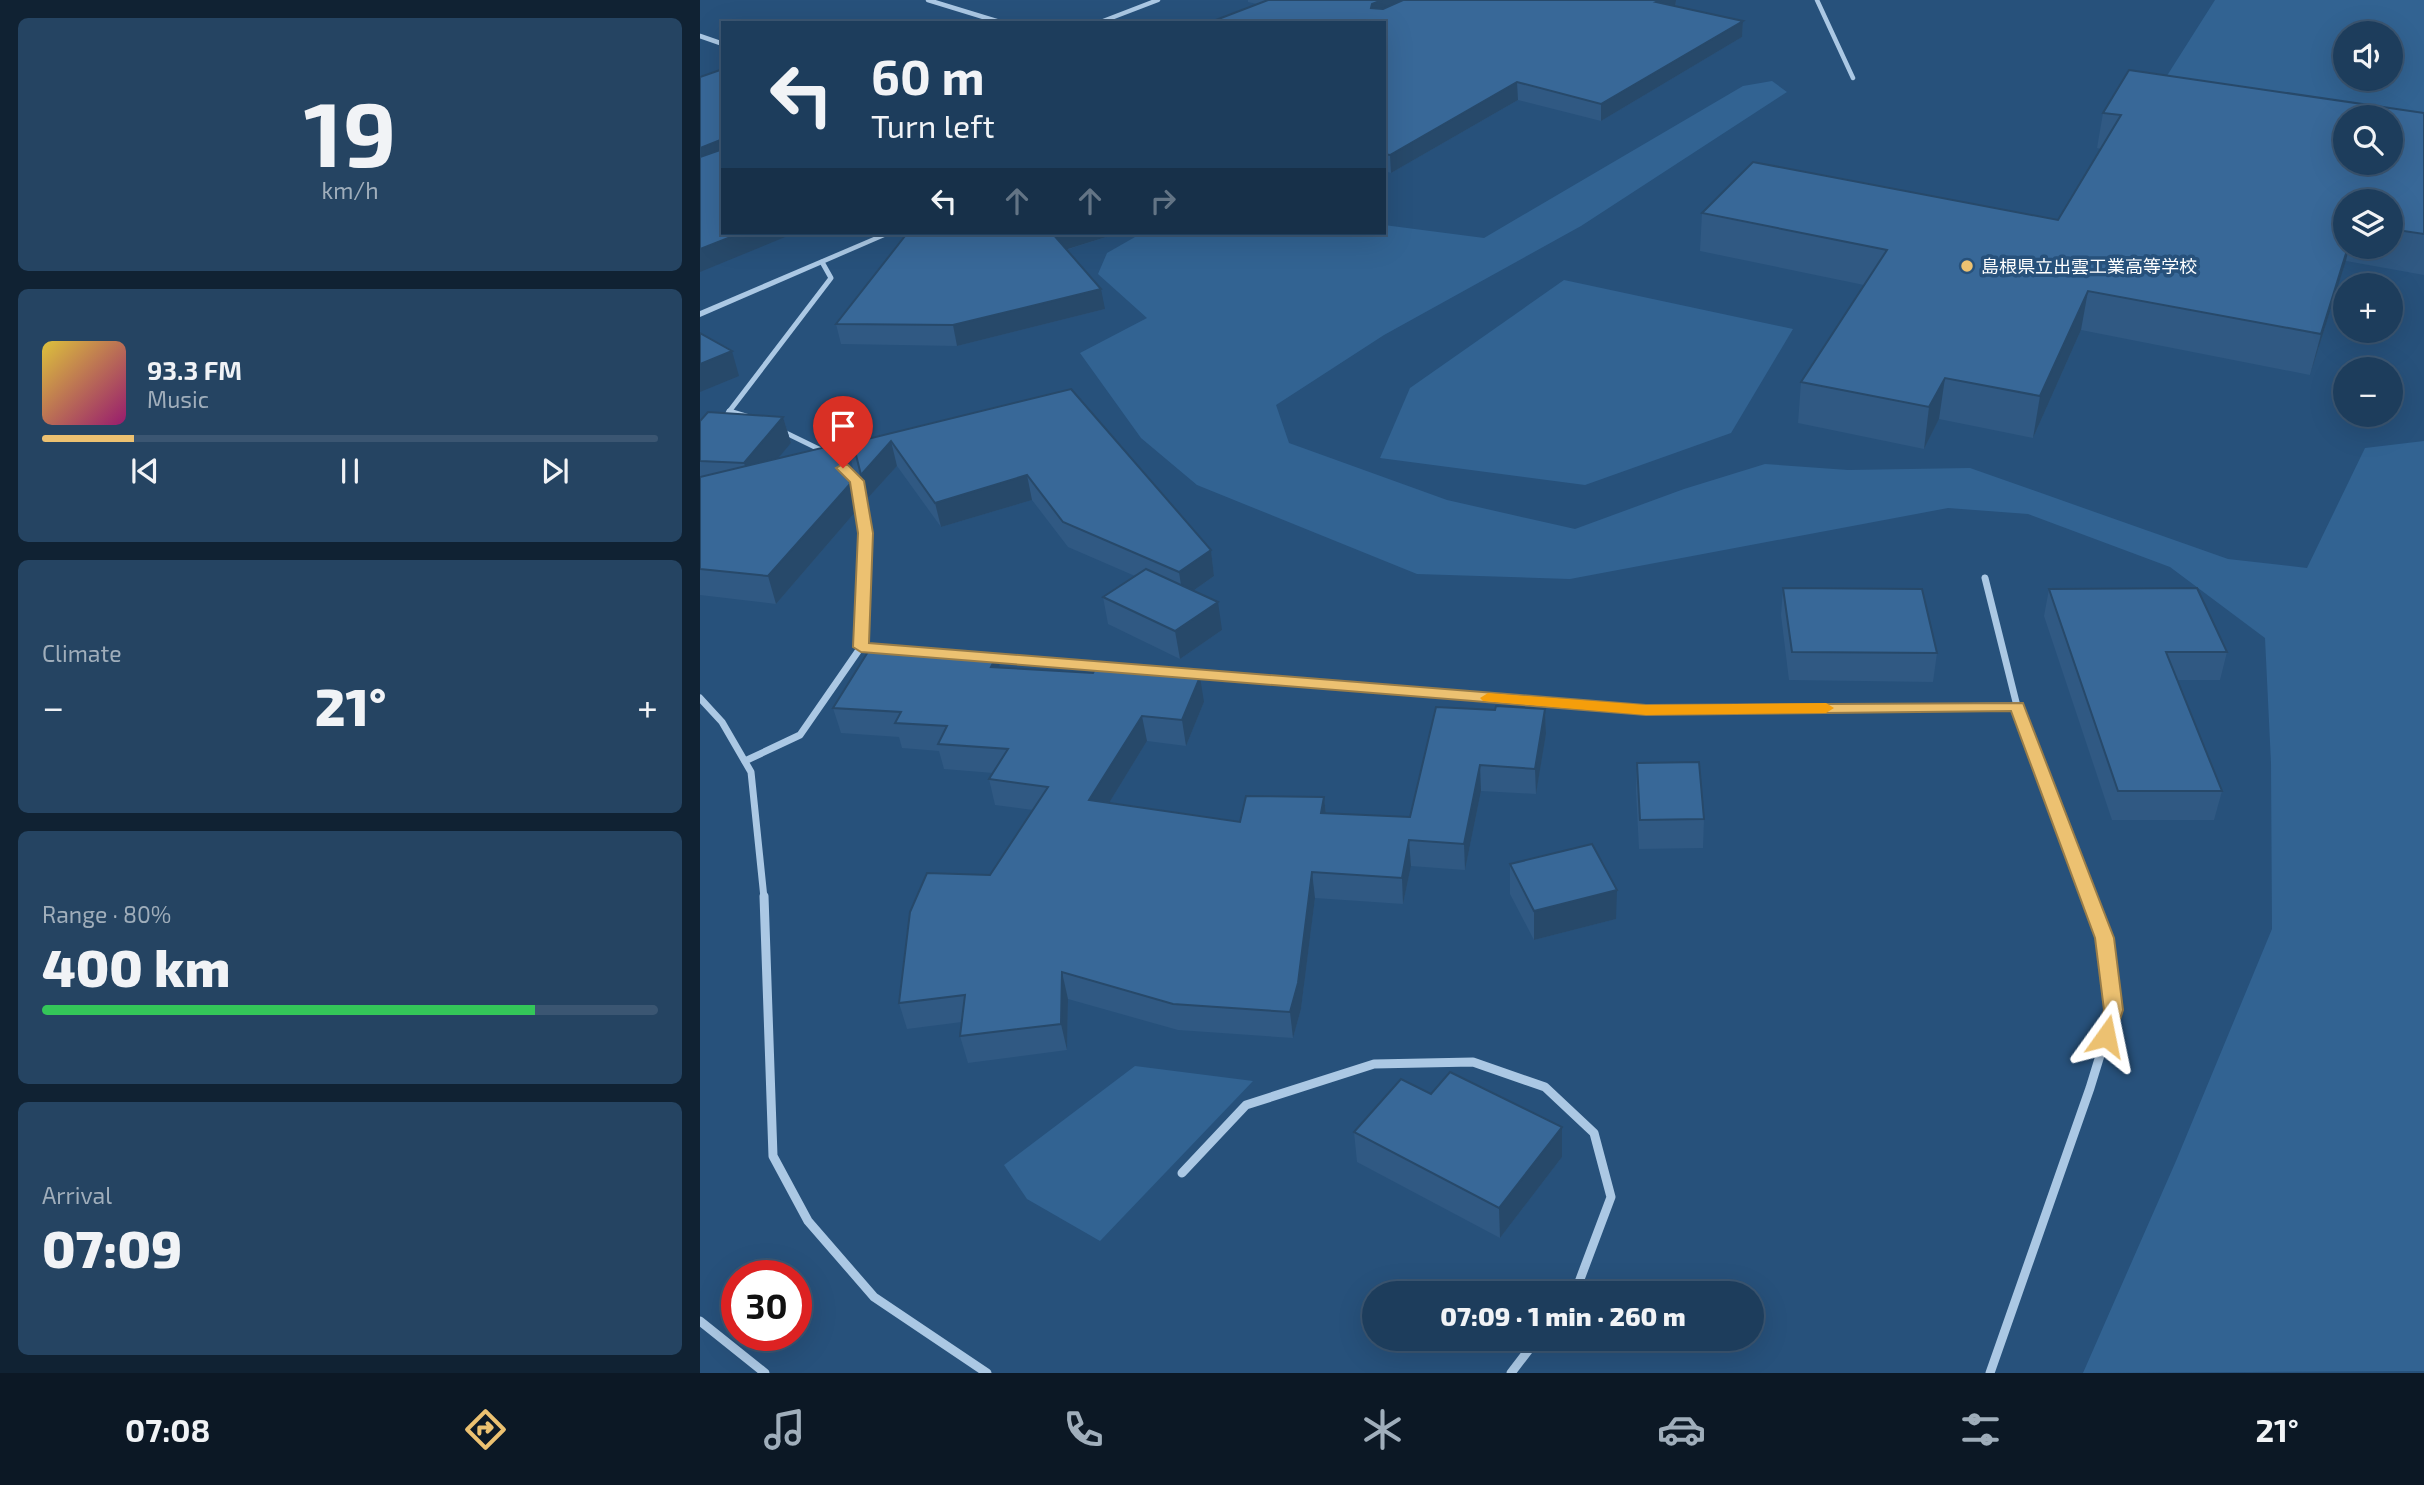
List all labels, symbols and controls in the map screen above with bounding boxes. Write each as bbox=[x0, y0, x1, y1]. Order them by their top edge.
map controls bbox=[2333, 21, 2403, 427]
button: sound bbox=[2333, 21, 2403, 91]
text: 60 m bbox=[871, 46, 985, 105]
icon: left bbox=[756, 49, 847, 140]
text: 19 bbox=[303, 76, 397, 185]
button: search bbox=[2333, 105, 2403, 175]
text: Turn left bbox=[871, 106, 995, 144]
text: km/h bbox=[321, 176, 379, 204]
icon: left bbox=[925, 182, 963, 220]
icon: ahead bbox=[998, 182, 1036, 220]
icon: ahead bbox=[1071, 182, 1109, 220]
icon: right bbox=[1144, 182, 1182, 220]
button: layers bbox=[2333, 189, 2403, 259]
place label: 島根県立出雲工業高等学校 bbox=[1981, 255, 2197, 277]
marker: 島根県立出雲工業高等学校 bbox=[1959, 258, 1975, 274]
button: + bbox=[2333, 273, 2403, 343]
text: 93.3 FM bbox=[147, 354, 242, 385]
button: − bbox=[2333, 357, 2403, 427]
text: Music bbox=[147, 385, 209, 413]
pin bbox=[813, 396, 873, 468]
icon: arrive bbox=[824, 407, 862, 445]
icon: previous bbox=[126, 452, 164, 490]
icon: pause bbox=[331, 452, 369, 490]
icon: next bbox=[536, 452, 574, 490]
text: Climate bbox=[42, 639, 122, 667]
text: 21° bbox=[315, 674, 386, 736]
text: − bbox=[42, 683, 64, 729]
text: + bbox=[637, 683, 658, 729]
text: Range · 80% bbox=[42, 900, 171, 928]
text: 400 km bbox=[42, 935, 230, 997]
position arrow bbox=[2069, 999, 2143, 1073]
text: Arrival bbox=[42, 1181, 112, 1209]
text: 07:09 bbox=[42, 1216, 182, 1278]
speed limit sign: 30 bbox=[721, 1260, 812, 1351]
text: 07:09 · 1 min · 260 m bbox=[1440, 1300, 1686, 1331]
icon: directions bbox=[461, 1405, 510, 1454]
icon: music bbox=[760, 1405, 809, 1454]
icon: phone bbox=[1059, 1405, 1108, 1454]
icon: climate bbox=[1358, 1405, 1407, 1454]
icon: car bbox=[1657, 1405, 1706, 1454]
icon: filters bbox=[1956, 1405, 2005, 1454]
text: 07:08 bbox=[125, 1410, 211, 1448]
text: 21° bbox=[2255, 1410, 2299, 1448]

